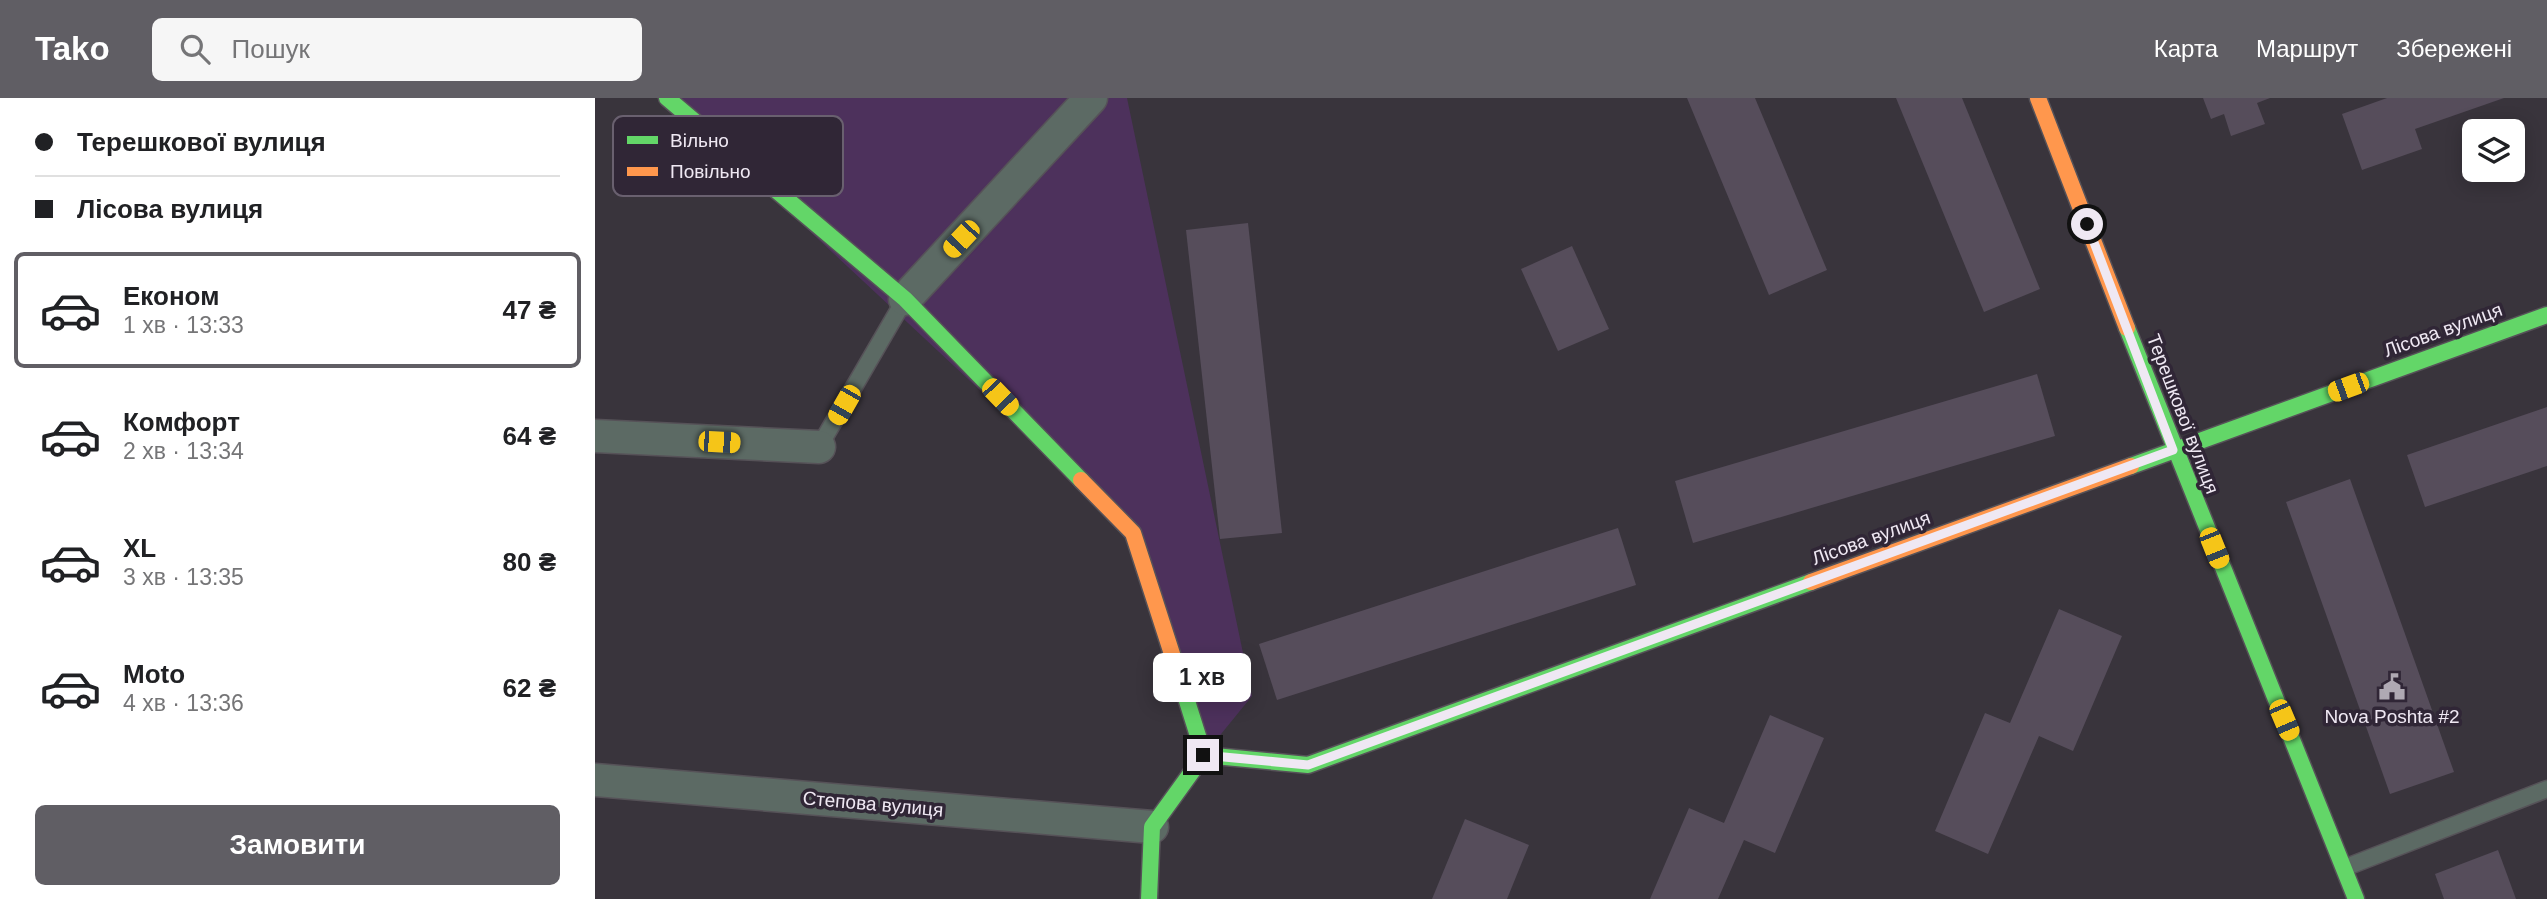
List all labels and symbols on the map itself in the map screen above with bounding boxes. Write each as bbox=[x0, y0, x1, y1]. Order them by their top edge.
legend bbox=[613, 116, 843, 196]
text: Вільно bbox=[670, 130, 729, 151]
text: Повільно bbox=[670, 161, 751, 182]
route start bbox=[2071, 208, 2103, 240]
car bbox=[939, 216, 984, 262]
street label: Лісова вулиця bbox=[2381, 299, 2505, 361]
street label: Терешкової вулиця bbox=[2143, 331, 2223, 497]
car bbox=[2325, 370, 2372, 404]
car bbox=[978, 375, 1023, 419]
car bbox=[825, 382, 864, 428]
car bbox=[698, 430, 741, 454]
street label: Лісова вулиця bbox=[1809, 507, 1933, 569]
car bbox=[2197, 525, 2232, 571]
callout: 1 хв bbox=[1154, 654, 1252, 702]
public building icon: Nova Poshta #2 bbox=[2377, 672, 2407, 702]
car bbox=[2267, 697, 2302, 743]
place label: Nova Poshta #2 bbox=[2324, 706, 2460, 727]
route end bbox=[1187, 739, 1219, 771]
street label: Степова вулиця bbox=[802, 787, 944, 821]

